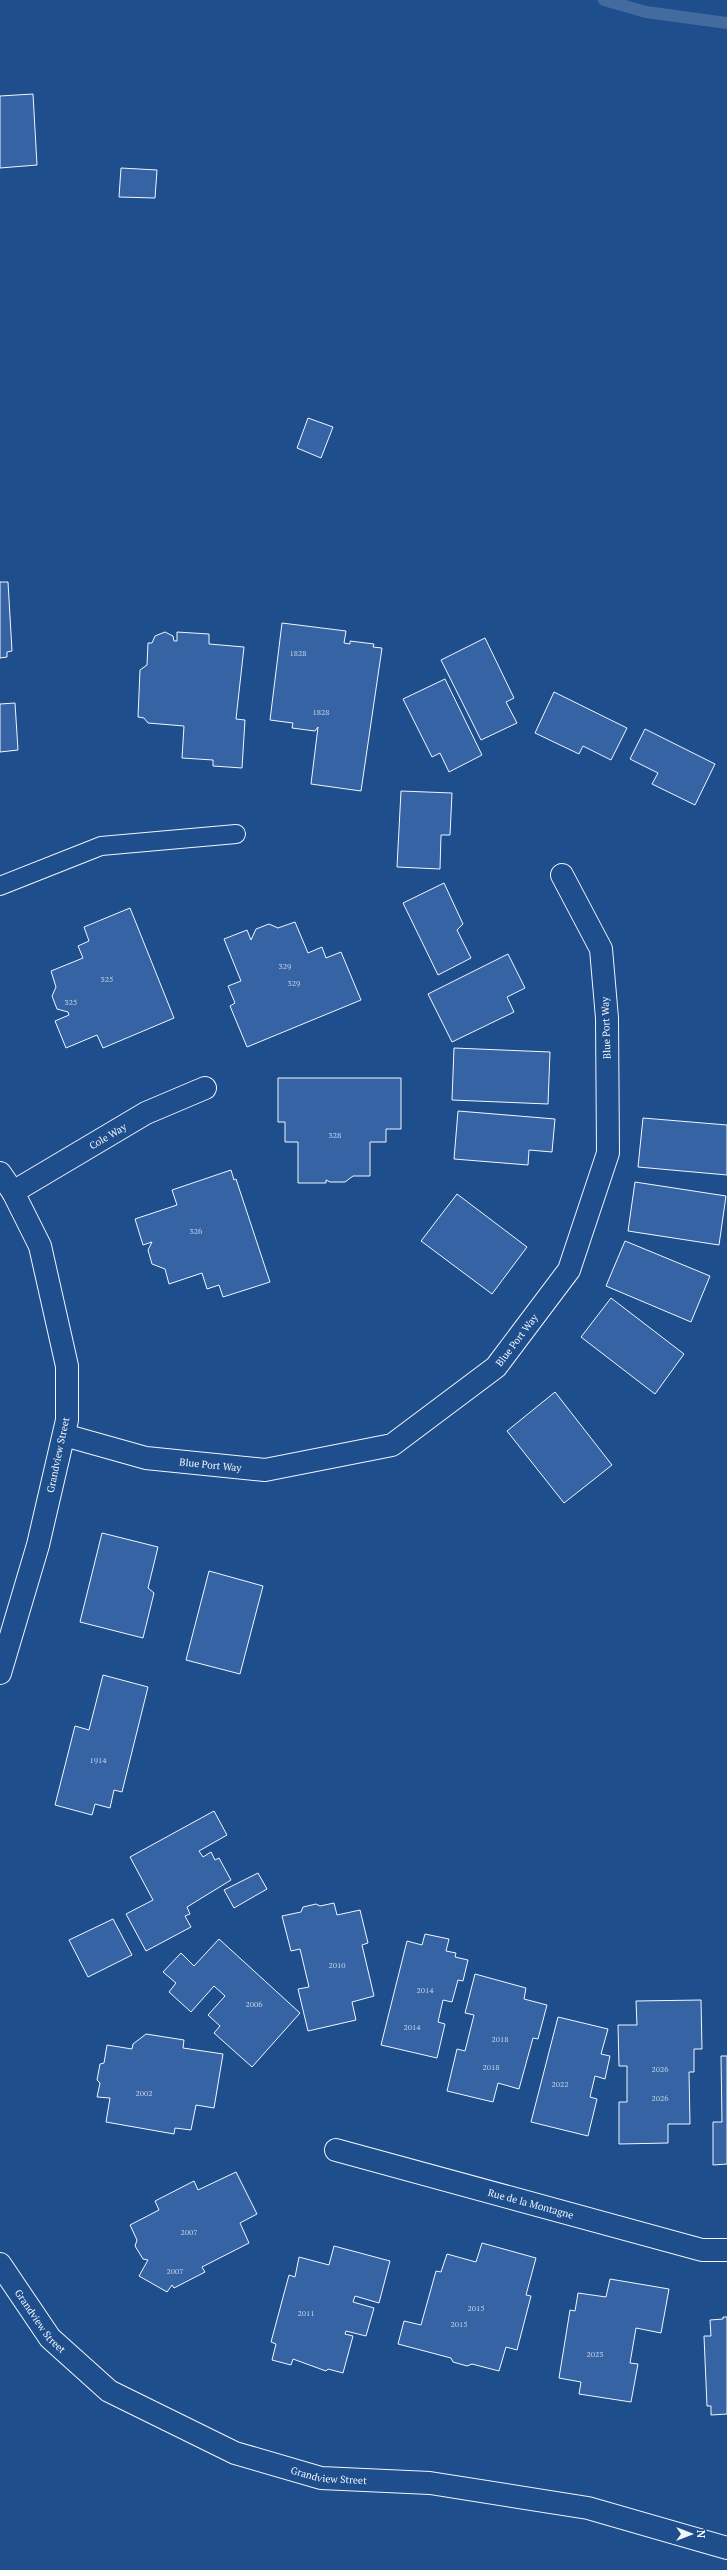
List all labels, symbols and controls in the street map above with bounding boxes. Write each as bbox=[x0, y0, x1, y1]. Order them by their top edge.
house number: 1828 bbox=[289, 648, 307, 658]
house number: 1828 bbox=[312, 707, 330, 717]
house number: 329 bbox=[279, 961, 291, 971]
house number: 325 bbox=[101, 974, 113, 984]
house number: 329 bbox=[288, 978, 300, 988]
street label: Blue Port Way bbox=[598, 996, 614, 1059]
house number: 325 bbox=[65, 997, 77, 1007]
street label: Cole Way bbox=[87, 1119, 129, 1152]
house number: 328 bbox=[329, 1130, 341, 1140]
house number: 326 bbox=[190, 1226, 203, 1236]
street label: Blue Port Way bbox=[492, 1310, 541, 1369]
street label: Grandview Street bbox=[44, 1416, 72, 1494]
street label: Blue Port Way bbox=[179, 1455, 243, 1474]
house number: 1914 bbox=[89, 1755, 107, 1765]
house number: 2010 bbox=[328, 1960, 346, 1970]
house number: 2014 bbox=[416, 1985, 434, 1995]
house number: 2006 bbox=[245, 1999, 263, 2009]
house number: 2014 bbox=[403, 2022, 421, 2032]
house number: 2018 bbox=[491, 2034, 509, 2044]
house number: 2018 bbox=[482, 2062, 500, 2072]
house number: 2026 bbox=[651, 2064, 669, 2074]
house number: 2022 bbox=[551, 2079, 569, 2089]
house number: 2002 bbox=[135, 2088, 153, 2098]
house number: 2026 bbox=[651, 2093, 669, 2103]
street label: Rue de la Montagne bbox=[487, 2185, 575, 2221]
house number: 2007 bbox=[180, 2227, 198, 2237]
house number: 2007 bbox=[166, 2266, 184, 2276]
street label: Grandview Street bbox=[12, 2287, 69, 2356]
house number: 2015 bbox=[467, 2303, 485, 2313]
house number: 2011 bbox=[297, 2308, 315, 2318]
house number: 2015 bbox=[450, 2319, 468, 2329]
house number: 2023 bbox=[586, 2349, 604, 2359]
street label: Grandview Street bbox=[289, 2463, 367, 2487]
north arrow bbox=[671, 2514, 711, 2554]
text: N bbox=[694, 2530, 708, 2539]

